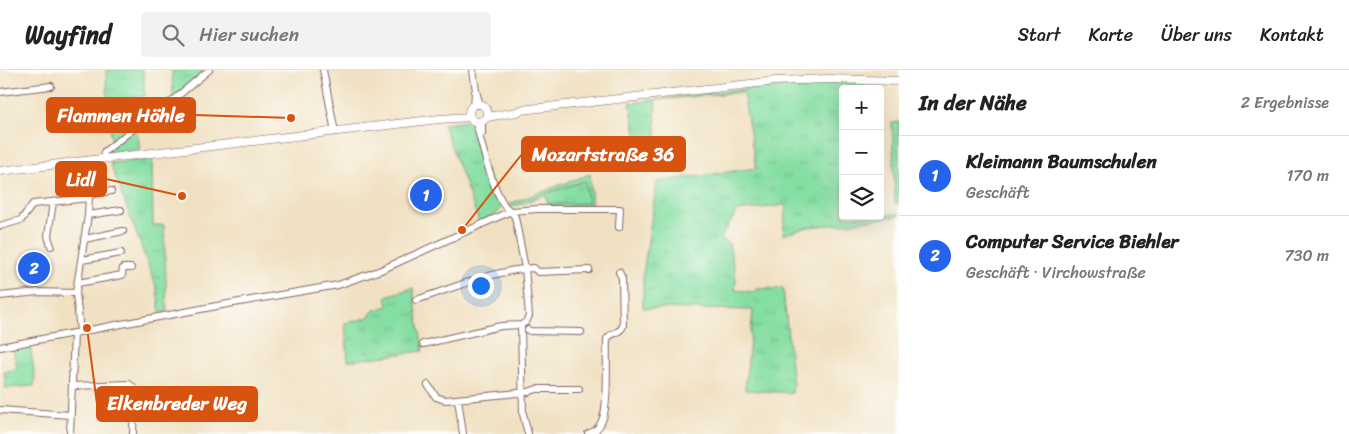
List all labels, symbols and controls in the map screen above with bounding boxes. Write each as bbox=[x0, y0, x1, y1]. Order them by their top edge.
search box bbox=[141, 12, 491, 57]
text: Wayfind bbox=[25, 14, 111, 56]
text: Hier suchen bbox=[199, 18, 299, 51]
text: Start bbox=[1018, 19, 1061, 51]
text: Karte bbox=[1089, 19, 1133, 51]
text: Über uns bbox=[1161, 19, 1232, 51]
text: Kontakt bbox=[1260, 19, 1324, 51]
icon: search bbox=[159, 21, 187, 49]
text: In der Nähe bbox=[919, 84, 1027, 122]
map controls bbox=[839, 85, 884, 220]
button: + bbox=[839, 85, 884, 130]
text: 2 Ergebnisse bbox=[1241, 88, 1329, 117]
callout: Flammen Höhle bbox=[47, 98, 195, 132]
text: Flammen Höhle bbox=[56, 99, 185, 132]
button: − bbox=[839, 130, 884, 175]
callout: Mozartstraße 36 bbox=[522, 137, 685, 171]
text: Mozartstraße 36 bbox=[531, 138, 674, 171]
text: Kleimann Baumschulen bbox=[966, 145, 1157, 178]
text: 1 bbox=[932, 161, 938, 190]
text: 170 m bbox=[1286, 161, 1329, 190]
callout: Lidl bbox=[56, 162, 106, 196]
text: Lidl bbox=[66, 163, 97, 196]
button: layers bbox=[839, 175, 884, 220]
pin: 1 bbox=[410, 176, 442, 214]
text: Geschäft bbox=[966, 178, 1029, 207]
text: Computer Service Biehler bbox=[966, 225, 1178, 258]
text: 2 bbox=[930, 241, 940, 270]
text: 730 m bbox=[1285, 241, 1329, 270]
pin: 2 bbox=[18, 249, 50, 287]
text: Geschäft · Virchowstraße bbox=[966, 258, 1146, 287]
your location bbox=[468, 273, 494, 299]
callout: Elkenbreder Weg bbox=[97, 387, 257, 421]
text: Elkenbreder Weg bbox=[107, 387, 247, 420]

